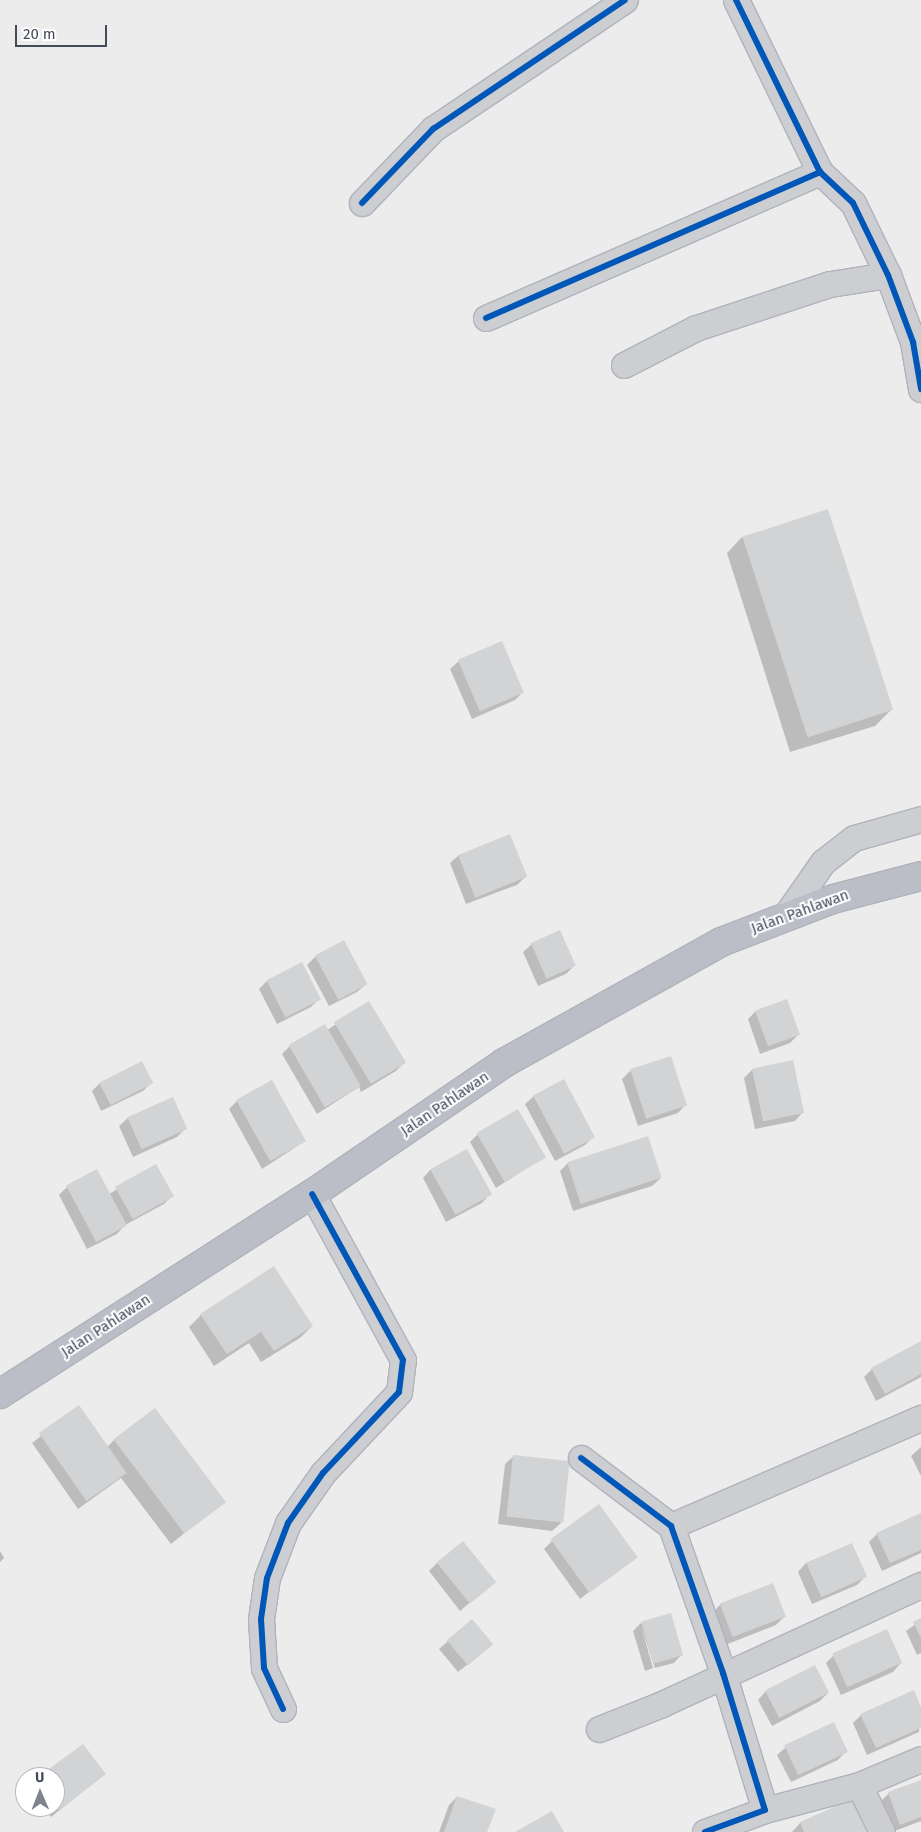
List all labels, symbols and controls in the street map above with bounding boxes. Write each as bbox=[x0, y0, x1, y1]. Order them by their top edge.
scale bar bbox=[18, 15, 110, 47]
text: 20 m bbox=[23, 25, 56, 43]
street label: Jalan Pahlawan bbox=[749, 886, 851, 938]
street label: Jalan Pahlawan bbox=[397, 1068, 493, 1140]
street label: Jalan Pahlawan bbox=[58, 1291, 154, 1361]
north arrow bbox=[15, 1767, 65, 1817]
text: U bbox=[35, 1769, 44, 1786]

